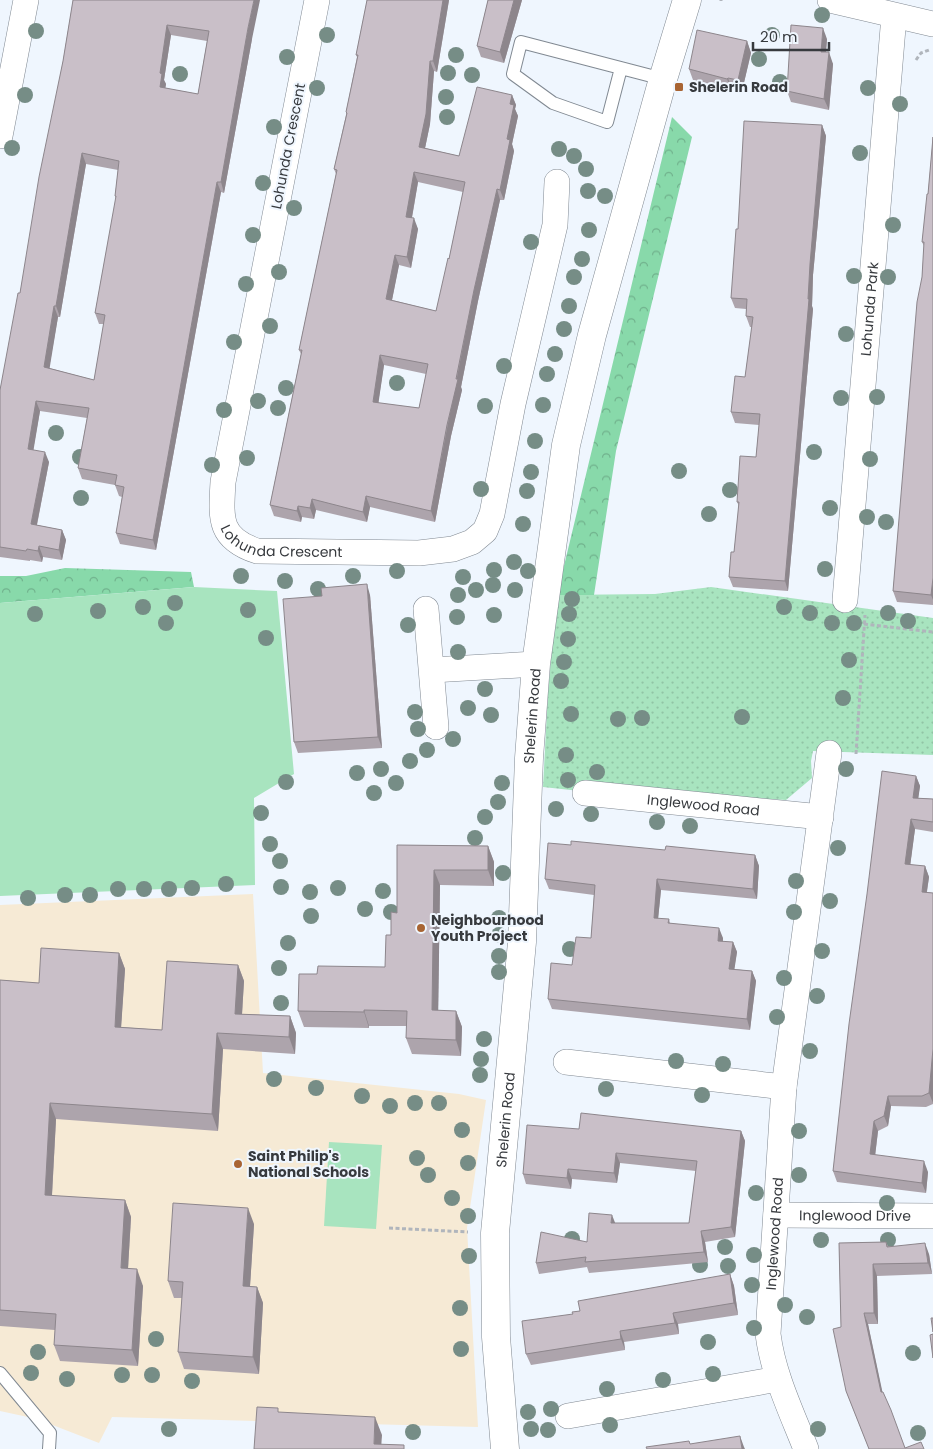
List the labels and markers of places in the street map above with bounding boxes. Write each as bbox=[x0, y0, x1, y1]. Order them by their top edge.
place label: Shelerin Road bbox=[689, 77, 788, 97]
marker: Shelerin Road bbox=[673, 81, 685, 93]
place label: Neighbourhood Youth Project bbox=[431, 910, 544, 946]
marker: Neighbourhood Youth Project bbox=[415, 922, 427, 934]
place label: Saint Philip's National Schools bbox=[248, 1146, 369, 1182]
marker: Saint Philip's National Schools bbox=[232, 1158, 244, 1170]

